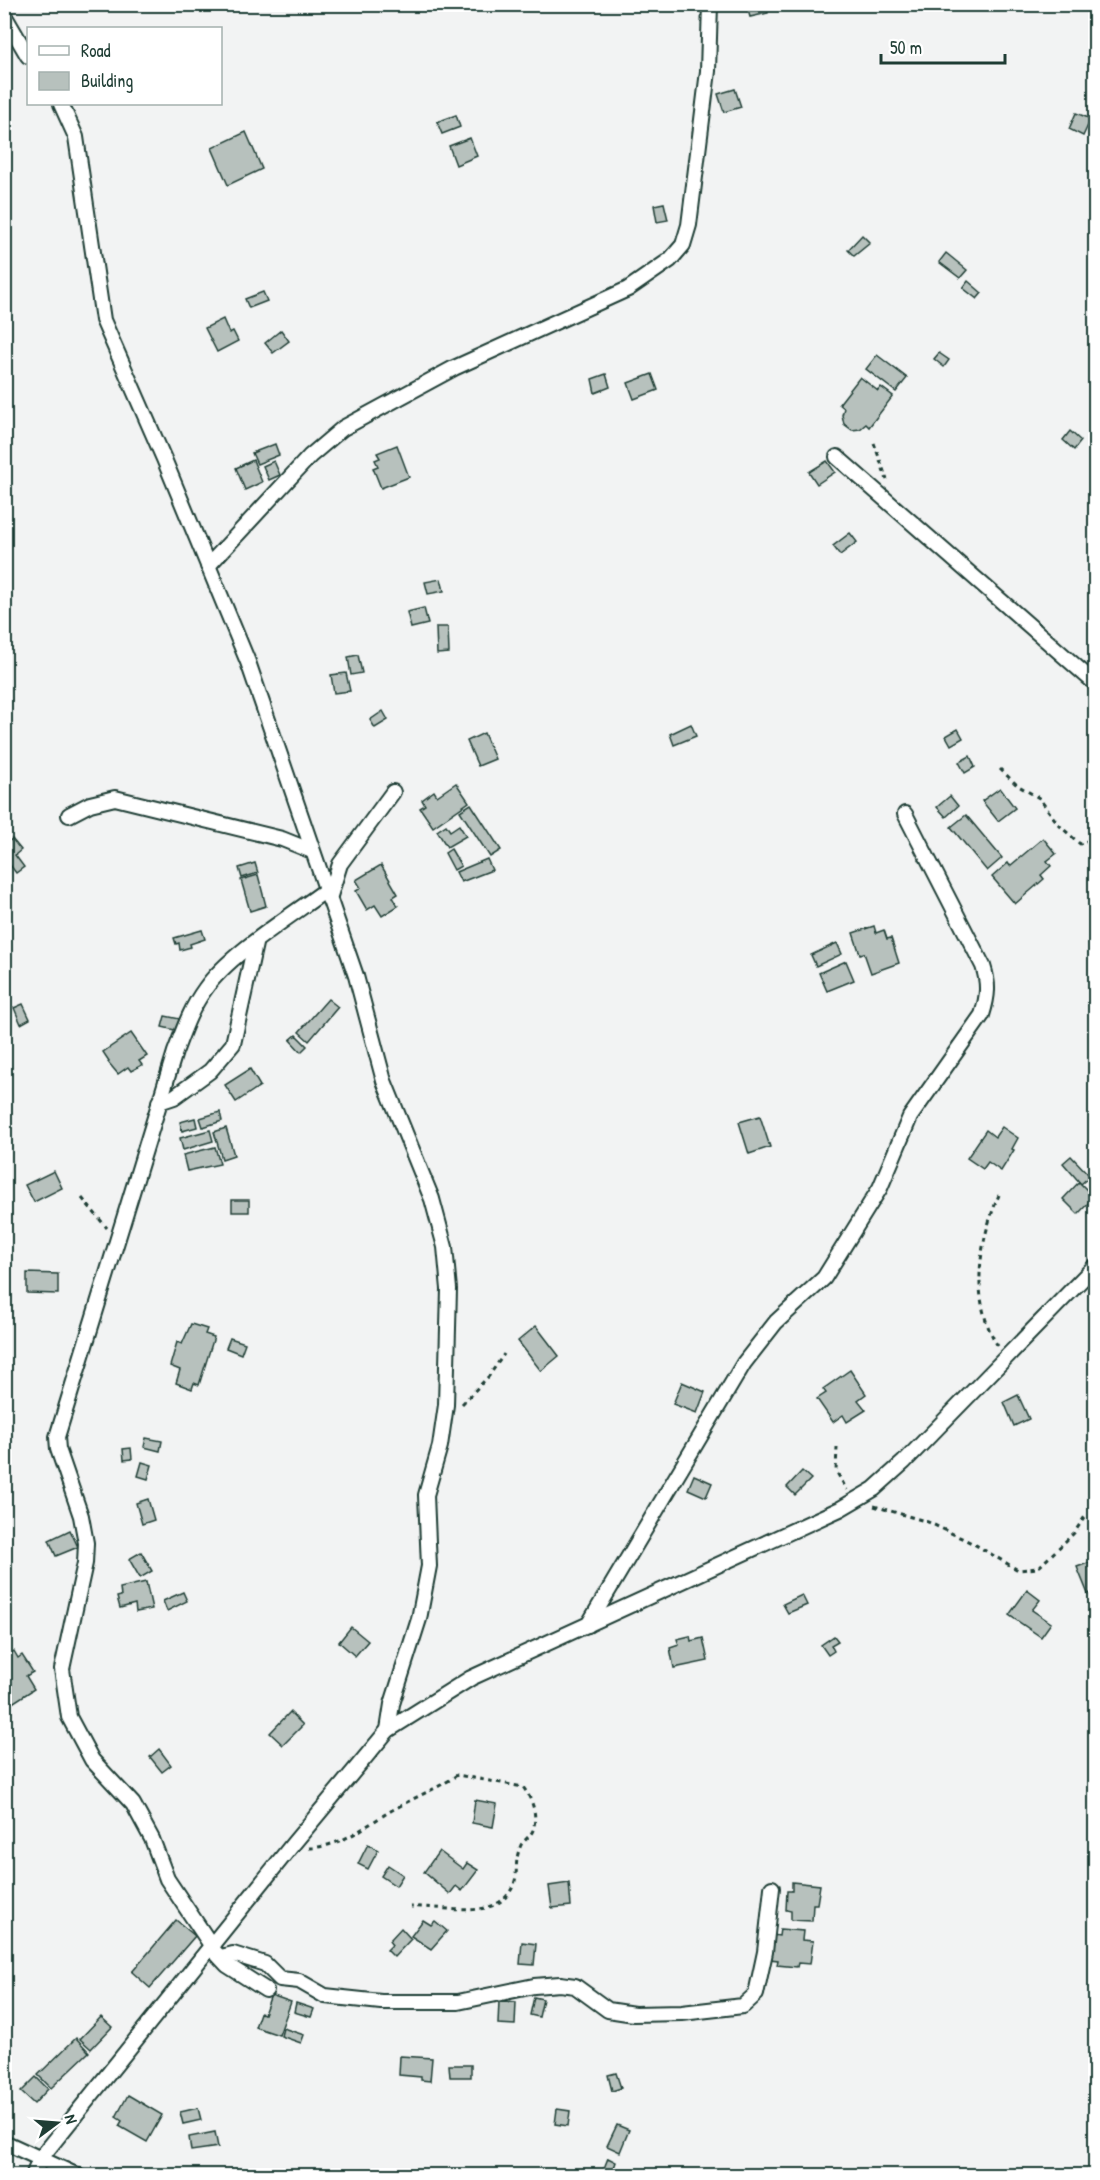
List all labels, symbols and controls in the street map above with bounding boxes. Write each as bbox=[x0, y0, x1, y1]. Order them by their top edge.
legend bbox=[27, 27, 222, 105]
scale bar bbox=[881, 27, 1006, 65]
text: 50 m bbox=[890, 35, 922, 60]
text: Road bbox=[81, 38, 111, 63]
text: Building bbox=[81, 68, 133, 93]
north arrow bbox=[27, 2093, 87, 2153]
text: N bbox=[60, 2112, 83, 2126]

